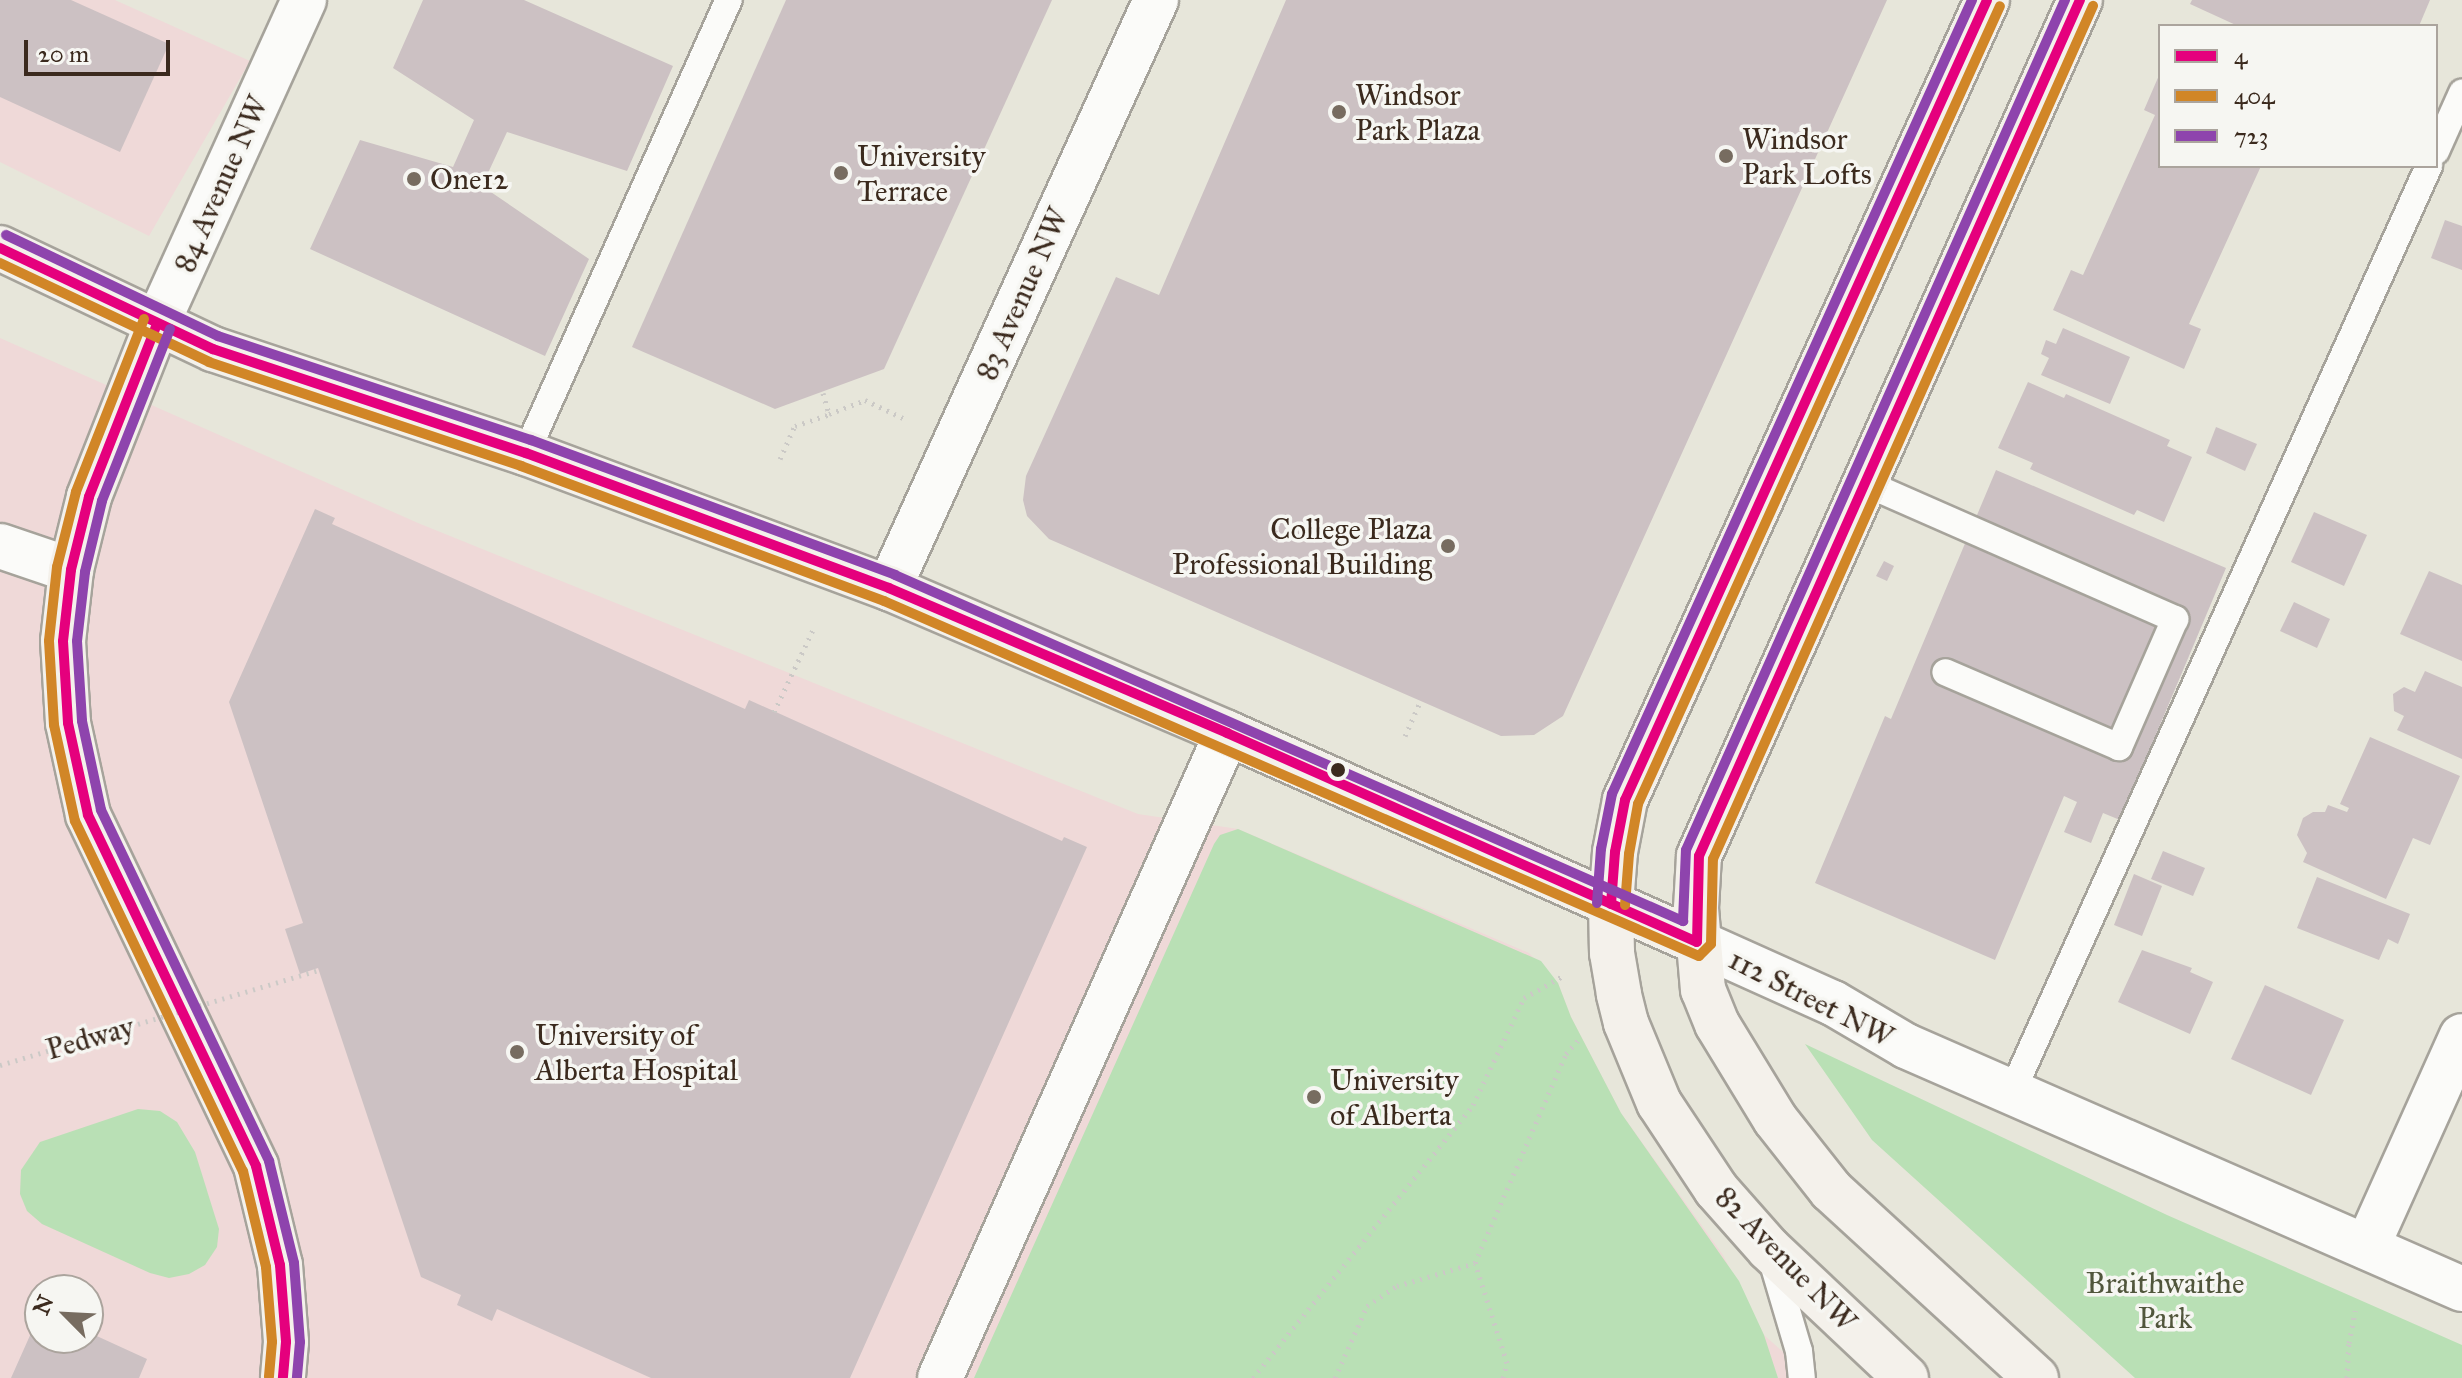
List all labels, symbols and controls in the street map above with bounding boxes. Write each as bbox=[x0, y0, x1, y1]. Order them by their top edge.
scale bar bbox=[28, 24, 174, 74]
legend bbox=[2158, 24, 2438, 168]
text: 20 m bbox=[38, 39, 89, 69]
text: 4 bbox=[2234, 41, 2247, 71]
place label: Windsor Park Plaza bbox=[1355, 77, 1480, 148]
text: 404 bbox=[2234, 81, 2275, 111]
street label: 84 Avenue NW bbox=[166, 90, 276, 278]
marker: Windsor Park Plaza bbox=[1330, 103, 1348, 121]
place label: Windsor Park Lofts bbox=[1742, 121, 1872, 192]
text: 723 bbox=[2234, 121, 2268, 151]
place label: University Terrace bbox=[857, 138, 986, 208]
marker: Windsor Park Lofts bbox=[1717, 147, 1735, 165]
place label: One12 bbox=[430, 161, 508, 197]
marker: University Terrace bbox=[832, 164, 850, 182]
marker: One12 bbox=[405, 170, 423, 188]
street label: 83 Avenue NW bbox=[968, 202, 1076, 386]
place label: College Plaza Professional Building bbox=[1172, 511, 1432, 582]
marker: College Plaza Professional Building bbox=[1439, 537, 1457, 555]
unlabelled marker bbox=[1330, 762, 1346, 778]
street label: 112 Street NW bbox=[1723, 941, 1899, 1055]
street label: Pedway bbox=[42, 1008, 138, 1068]
place label: University of Alberta Hospital bbox=[535, 1017, 738, 1088]
marker: University of Alberta Hospital bbox=[506, 1041, 528, 1063]
place label: University of Alberta bbox=[1330, 1062, 1459, 1132]
marker: University of Alberta bbox=[1305, 1088, 1323, 1106]
street label: 82 Avenue NW bbox=[1708, 1179, 1864, 1339]
park label: Braithwaithe Park bbox=[2086, 1265, 2244, 1336]
north arrow bbox=[24, 1274, 104, 1354]
text: N bbox=[27, 1291, 60, 1319]

